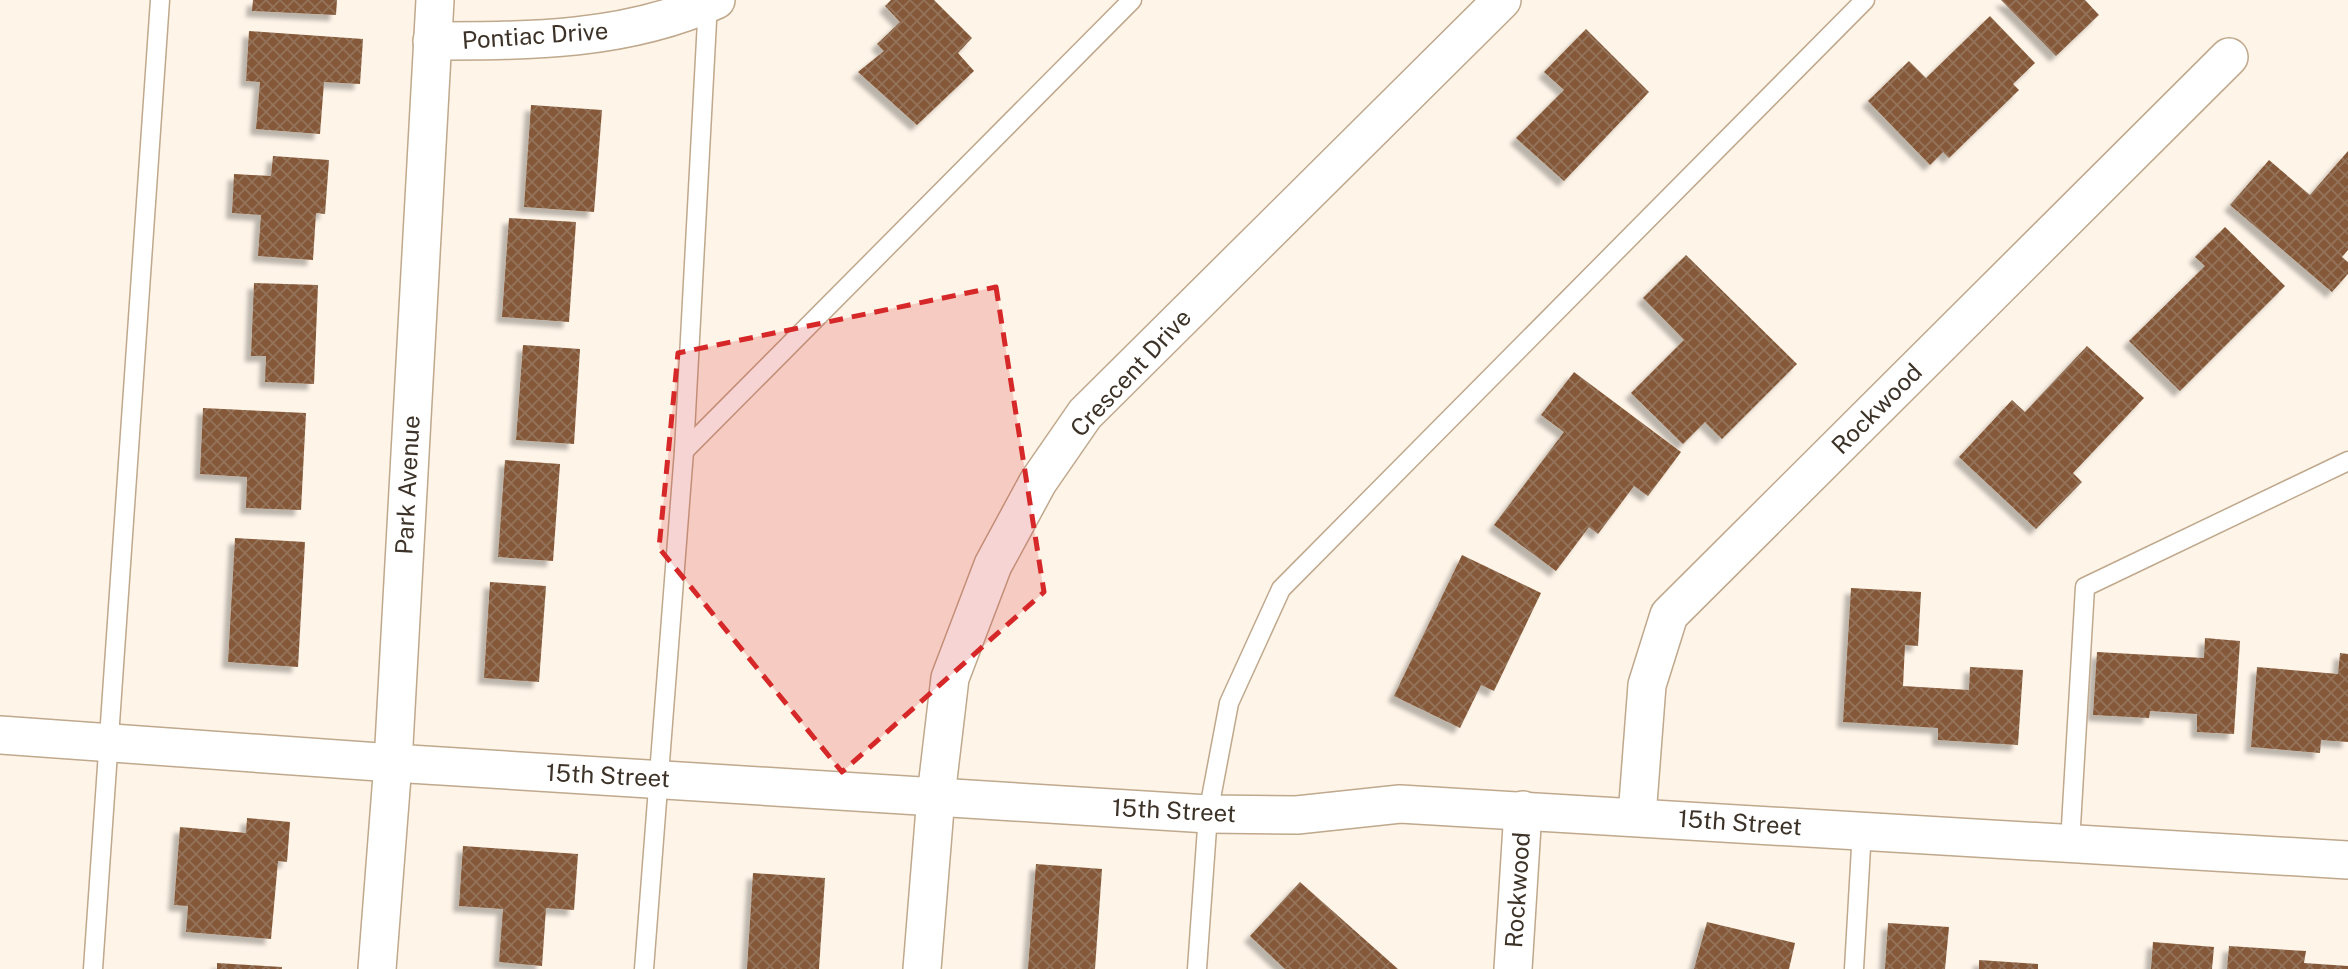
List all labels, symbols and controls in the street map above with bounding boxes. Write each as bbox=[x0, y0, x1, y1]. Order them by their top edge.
street label: Pontiac Drive bbox=[461, 16, 609, 54]
street label: Crescent Drive bbox=[1064, 303, 1196, 442]
street label: Rockwood bbox=[1825, 357, 1927, 459]
street label: Park Avenue bbox=[389, 415, 425, 555]
street label: 15th Street bbox=[545, 758, 671, 792]
street label: 15th Street bbox=[1111, 793, 1237, 827]
street label: 15th Street bbox=[1677, 804, 1803, 840]
street label: Rockwood bbox=[1499, 831, 1535, 949]

